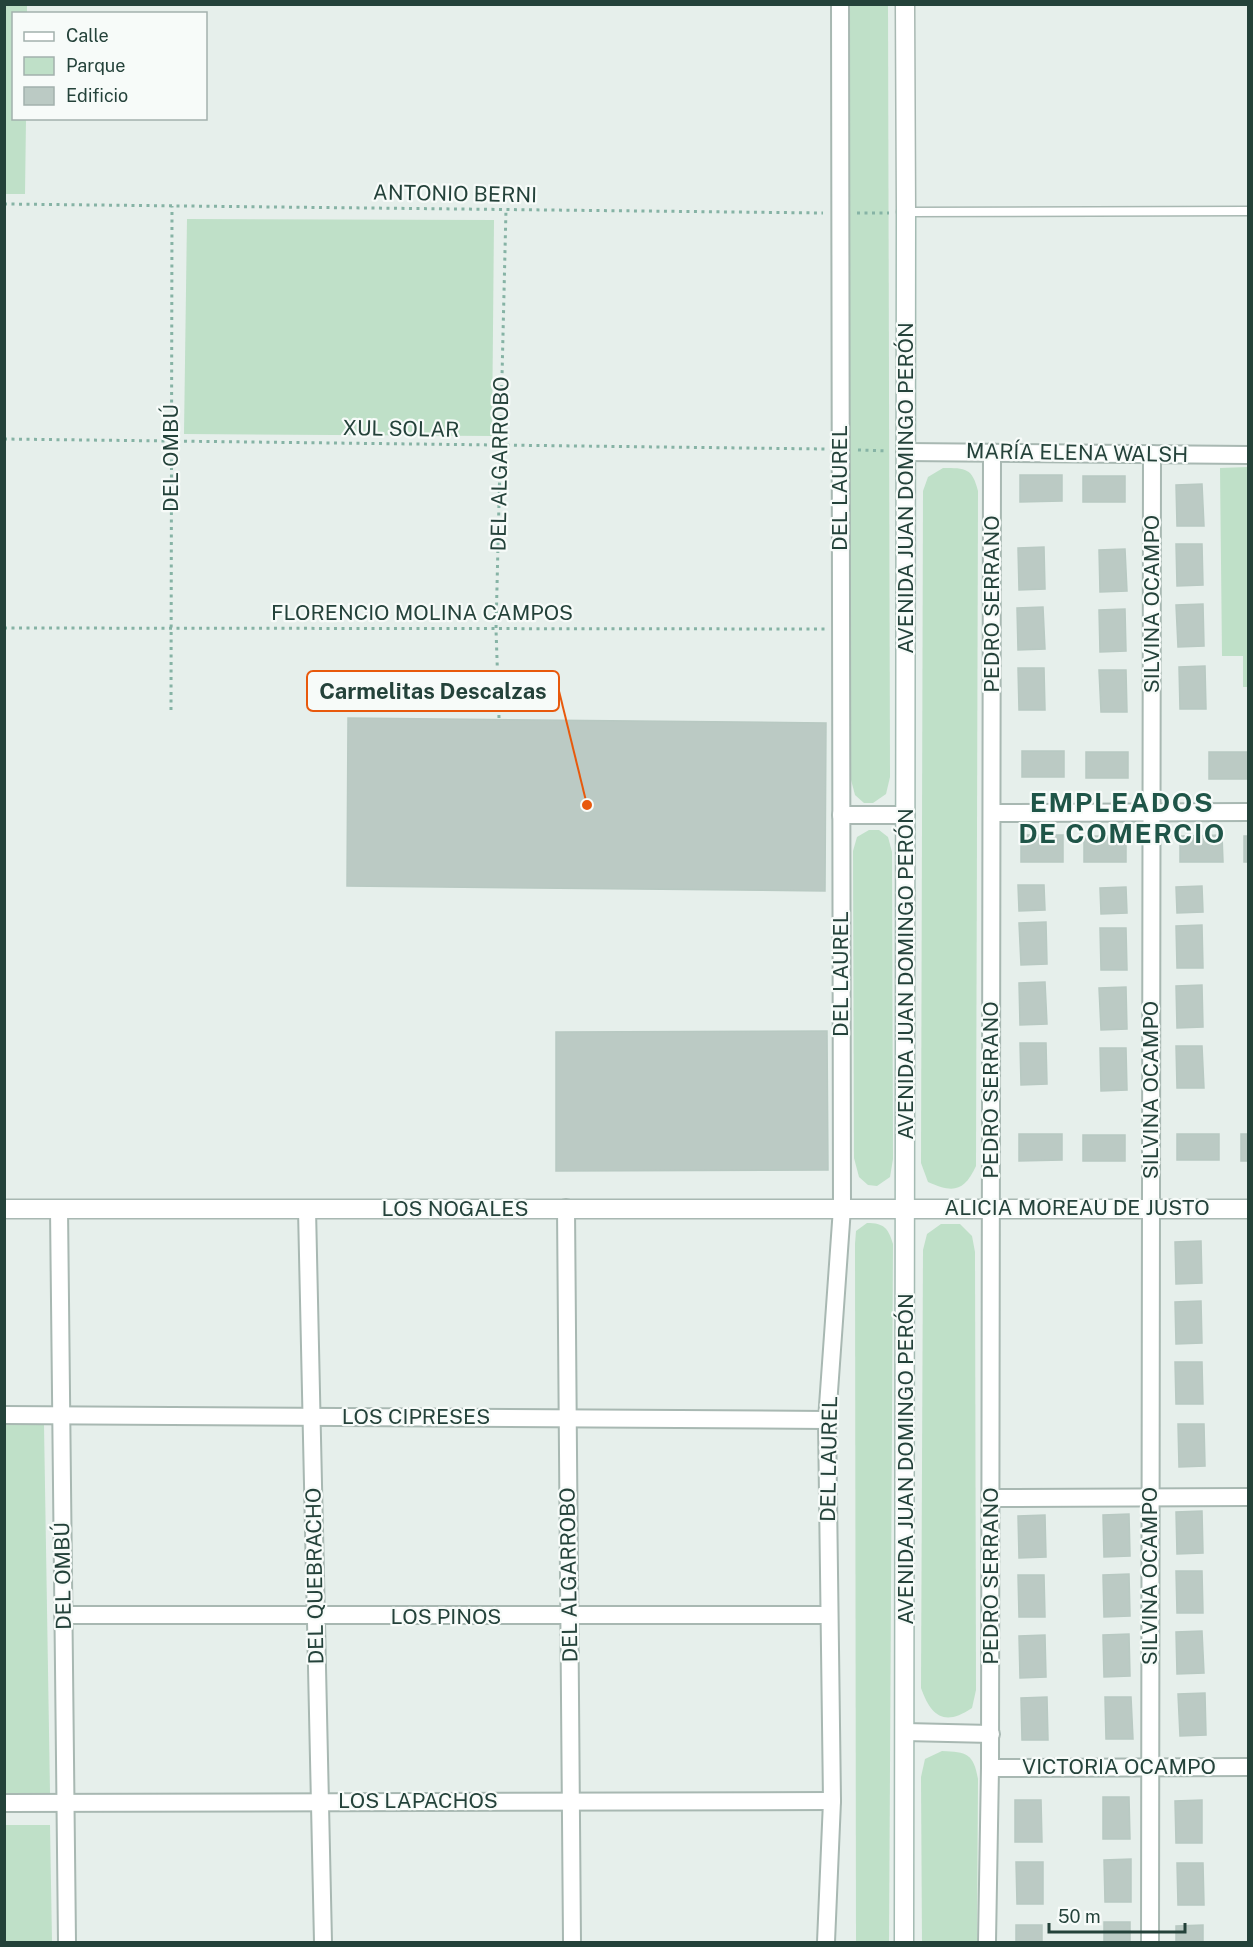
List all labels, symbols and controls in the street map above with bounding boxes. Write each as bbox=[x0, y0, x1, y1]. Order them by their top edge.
legend bbox=[12, 12, 207, 120]
text: Calle bbox=[66, 25, 109, 46]
text: Parque bbox=[66, 55, 126, 76]
text: Edificio bbox=[66, 85, 128, 106]
street label: ANTONIO BERNI bbox=[373, 180, 537, 207]
street label: AVENIDA JUAN DOMINGO PERÓN bbox=[893, 322, 918, 654]
street label: DEL ALGARROBO bbox=[485, 376, 514, 552]
street label: DEL OMBÚ bbox=[158, 404, 183, 512]
street label: XUL SOLAR bbox=[342, 415, 460, 442]
street label: DEL LAUREL bbox=[827, 425, 852, 551]
street label: MARÍA ELENA WALSH bbox=[966, 438, 1188, 467]
street label: PEDRO SERRANO bbox=[979, 515, 1004, 693]
street label: SILVINA OCAMPO bbox=[1139, 515, 1164, 693]
street label: FLORENCIO MOLINA CAMPOS bbox=[271, 600, 573, 625]
callout: Carmelitas Descalzas bbox=[307, 671, 559, 711]
text: Carmelitas Descalzas bbox=[319, 678, 547, 704]
district label: EMPLEADOS DE COMERCIO bbox=[1018, 786, 1226, 849]
street label: AVENIDA JUAN DOMINGO PERÓN bbox=[893, 808, 918, 1140]
street label: DEL LAUREL bbox=[828, 911, 853, 1037]
street label: PEDRO SERRANO bbox=[978, 1001, 1003, 1179]
street label: SILVINA OCAMPO bbox=[1138, 1001, 1163, 1179]
street label: ALICIA MOREAU DE JUSTO bbox=[944, 1195, 1210, 1220]
street label: LOS NOGALES bbox=[381, 1196, 529, 1221]
street label: AVENIDA JUAN DOMINGO PERÓN bbox=[893, 1293, 918, 1625]
street label: DEL LAUREL bbox=[815, 1396, 842, 1522]
street label: LOS CIPRESES bbox=[342, 1404, 490, 1429]
street label: DEL QUEBRACHO bbox=[300, 1487, 329, 1665]
street label: DEL ALGARROBO bbox=[554, 1487, 583, 1663]
street label: PEDRO SERRANO bbox=[978, 1487, 1003, 1665]
street label: SILVINA OCAMPO bbox=[1137, 1487, 1162, 1665]
street label: DEL OMBÚ bbox=[49, 1522, 76, 1630]
street label: LOS PINOS bbox=[391, 1604, 501, 1629]
street label: VICTORIA OCAMPO bbox=[1022, 1754, 1216, 1779]
street label: LOS LAPACHOS bbox=[338, 1788, 498, 1813]
scale bar bbox=[1049, 1896, 1186, 1934]
text: 50 m bbox=[1058, 1906, 1101, 1927]

